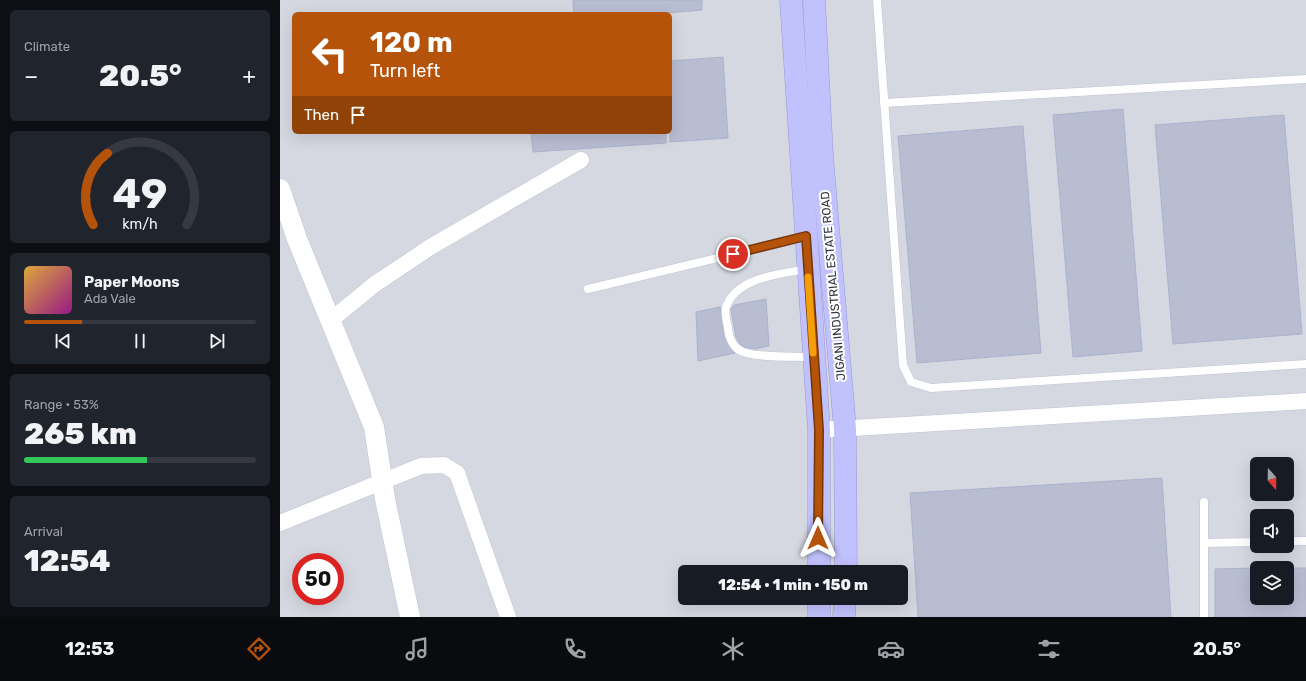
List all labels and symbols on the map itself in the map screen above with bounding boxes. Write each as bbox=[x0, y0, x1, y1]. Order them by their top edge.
street label: JIGANI INDUSTRIAL ESTATE ROAD bbox=[818, 191, 848, 381]
pin bbox=[716, 237, 750, 271]
north arrow bbox=[1250, 457, 1294, 501]
position arrow bbox=[797, 517, 839, 559]
speed limit sign: 50 bbox=[292, 553, 344, 605]

